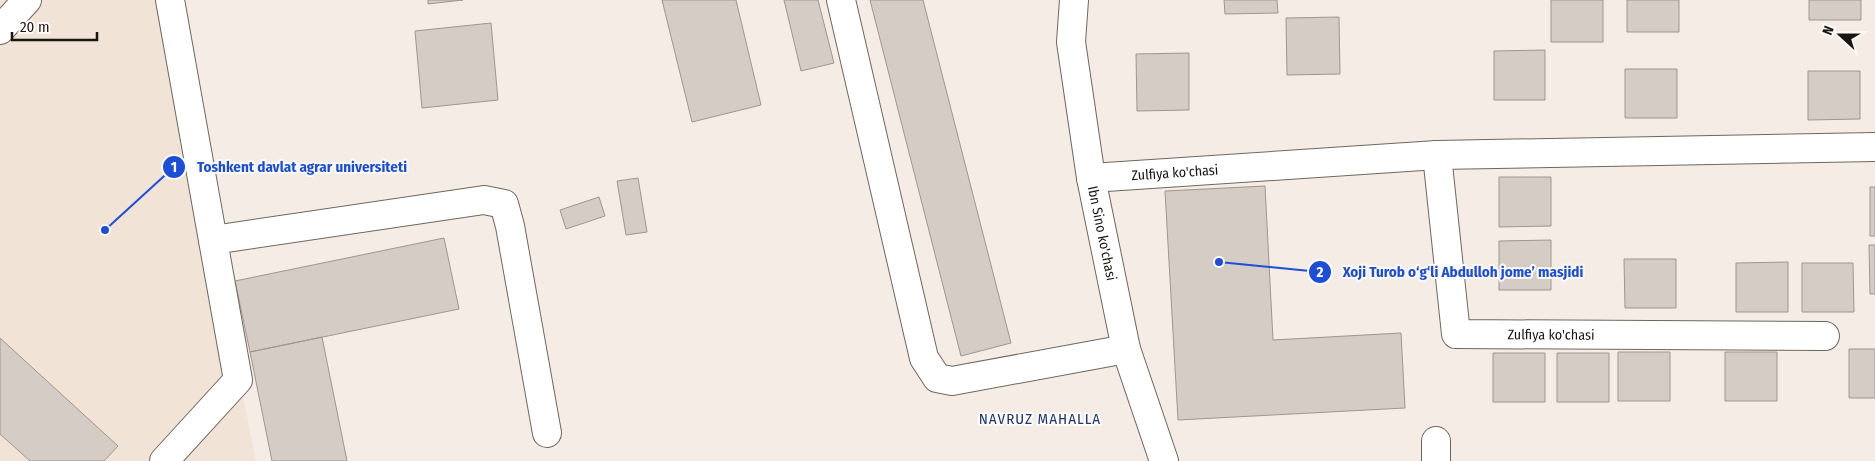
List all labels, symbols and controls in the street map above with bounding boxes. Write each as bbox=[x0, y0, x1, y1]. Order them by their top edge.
scale bar bbox=[12, 10, 98, 42]
north arrow bbox=[1815, 10, 1865, 60]
text: 20 m bbox=[20, 18, 50, 36]
text: N bbox=[1819, 24, 1838, 37]
callout: Toshkent davlat agrar universiteti bbox=[161, 152, 417, 182]
text: 1 bbox=[171, 158, 177, 176]
text: Toshkent davlat agrar universiteti bbox=[197, 158, 407, 176]
street label: Zulfiya ko'chasi bbox=[1131, 161, 1219, 184]
street label: Ibn Sino ko'chasi bbox=[1084, 184, 1120, 282]
callout: Xoji Turob o‘g‘li Abdulloh jome’ masjidi bbox=[1308, 257, 1593, 287]
text: 2 bbox=[1316, 263, 1324, 281]
text: Xoji Turob o‘g‘li Abdulloh jome’ masjidi bbox=[1342, 263, 1583, 281]
street label: Zulfiya ko'chasi bbox=[1507, 326, 1595, 343]
district label: NAVRUZ MAHALLA bbox=[979, 410, 1101, 428]

